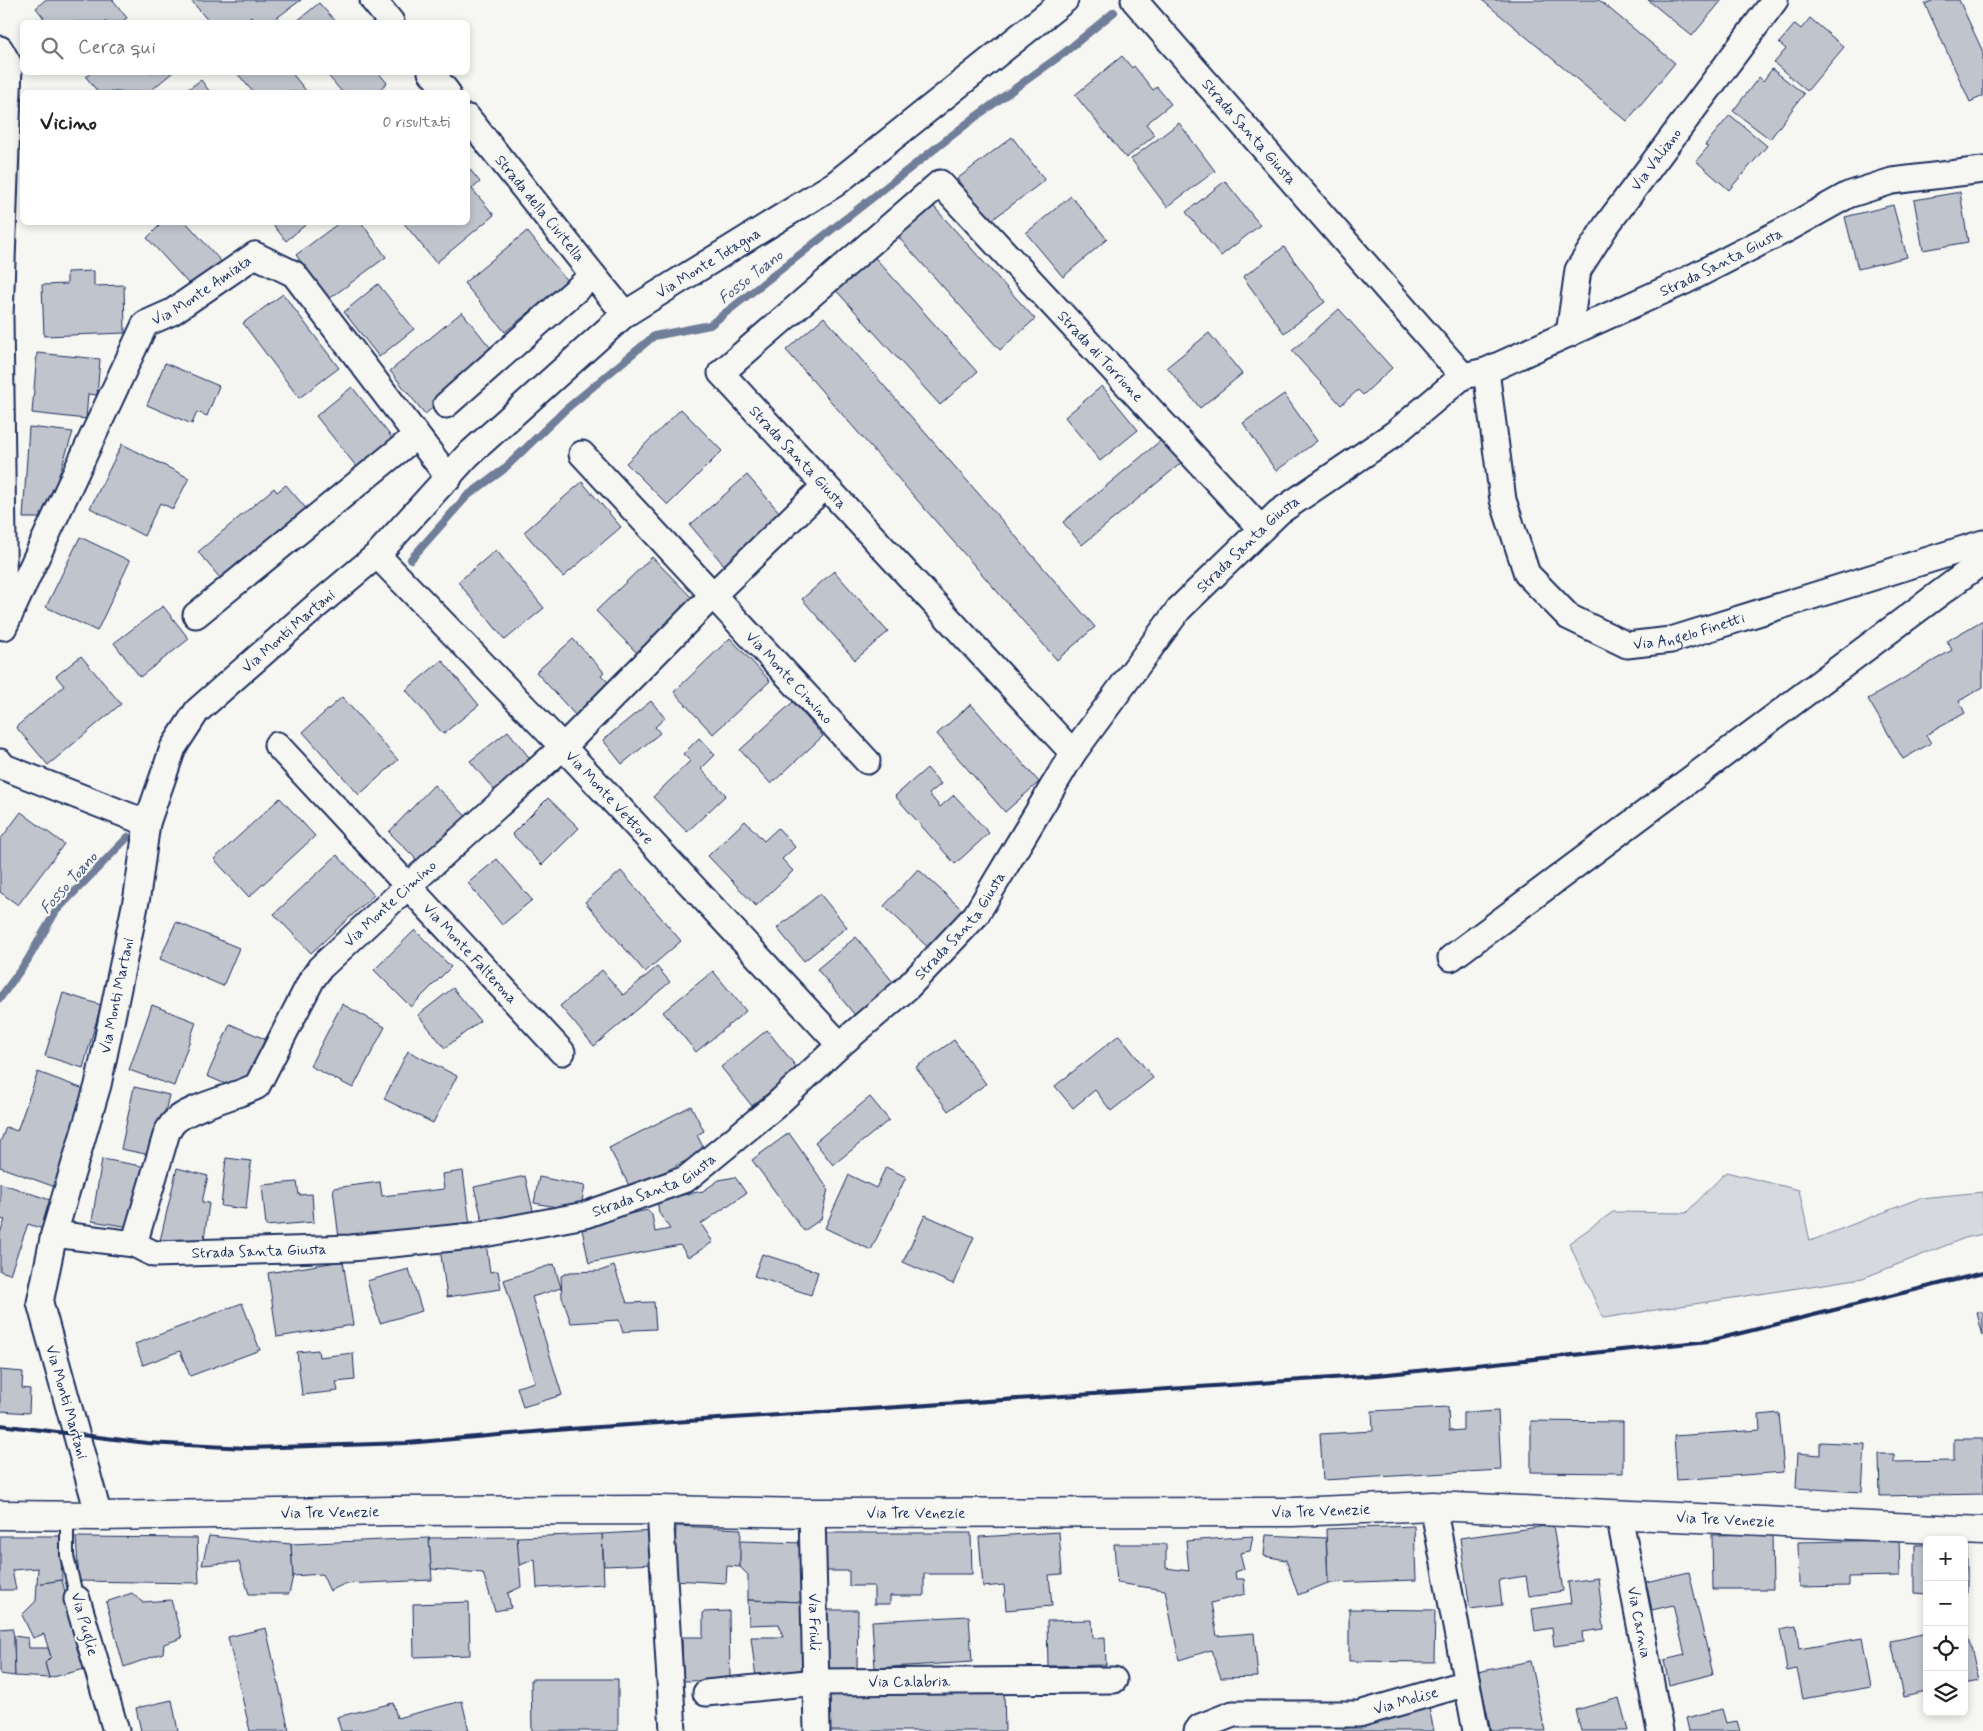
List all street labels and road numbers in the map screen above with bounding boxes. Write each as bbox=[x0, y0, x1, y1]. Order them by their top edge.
street label: Strada Santa Giusta bbox=[1197, 75, 1301, 190]
street label: Via Valiano bbox=[1627, 125, 1687, 195]
street label: Strada della Civitella bbox=[490, 151, 588, 266]
street label: Via Monte Totagna bbox=[652, 223, 765, 303]
street label: Strada Santa Giusta bbox=[1657, 224, 1786, 302]
street label: Via Monte Amiata bbox=[149, 251, 256, 331]
street label: Strada di Torrione bbox=[1052, 307, 1147, 407]
street label: Strada Santa Giusta bbox=[744, 402, 851, 514]
street label: Strada Santa Giusta bbox=[1192, 492, 1304, 598]
street label: Via Monti Martani bbox=[238, 586, 339, 678]
street label: Via Angelo Finetti bbox=[1632, 609, 1748, 655]
street label: Via Monte Cimino bbox=[741, 627, 837, 729]
street label: Via Monte Vettore bbox=[560, 747, 658, 849]
street label: Via Monte Cimino bbox=[340, 856, 441, 952]
street label: Strada Santa Giusta bbox=[911, 868, 1011, 985]
street label: Via Monte Falterona bbox=[418, 899, 521, 1009]
street label: Via Monti Martani bbox=[96, 936, 139, 1056]
street label: Strada Santa Giusta bbox=[590, 1149, 721, 1223]
street label: Strada Santa Giusta bbox=[191, 1240, 327, 1264]
street label: Via Monti Martani bbox=[40, 1343, 92, 1462]
street label: Via Tre Venezie bbox=[1271, 1500, 1371, 1523]
street label: Via Tre Venezie bbox=[280, 1502, 380, 1524]
street label: Via Tre Venezie bbox=[866, 1504, 965, 1524]
street label: Via Tre Venezie bbox=[1676, 1508, 1775, 1533]
street label: Via Carnia bbox=[1622, 1585, 1655, 1660]
street label: Via Puglie bbox=[65, 1590, 103, 1658]
street label: Via Friuli bbox=[803, 1593, 824, 1651]
street label: Via Calabria bbox=[868, 1672, 952, 1693]
street label: Via Molise bbox=[1371, 1683, 1441, 1720]

